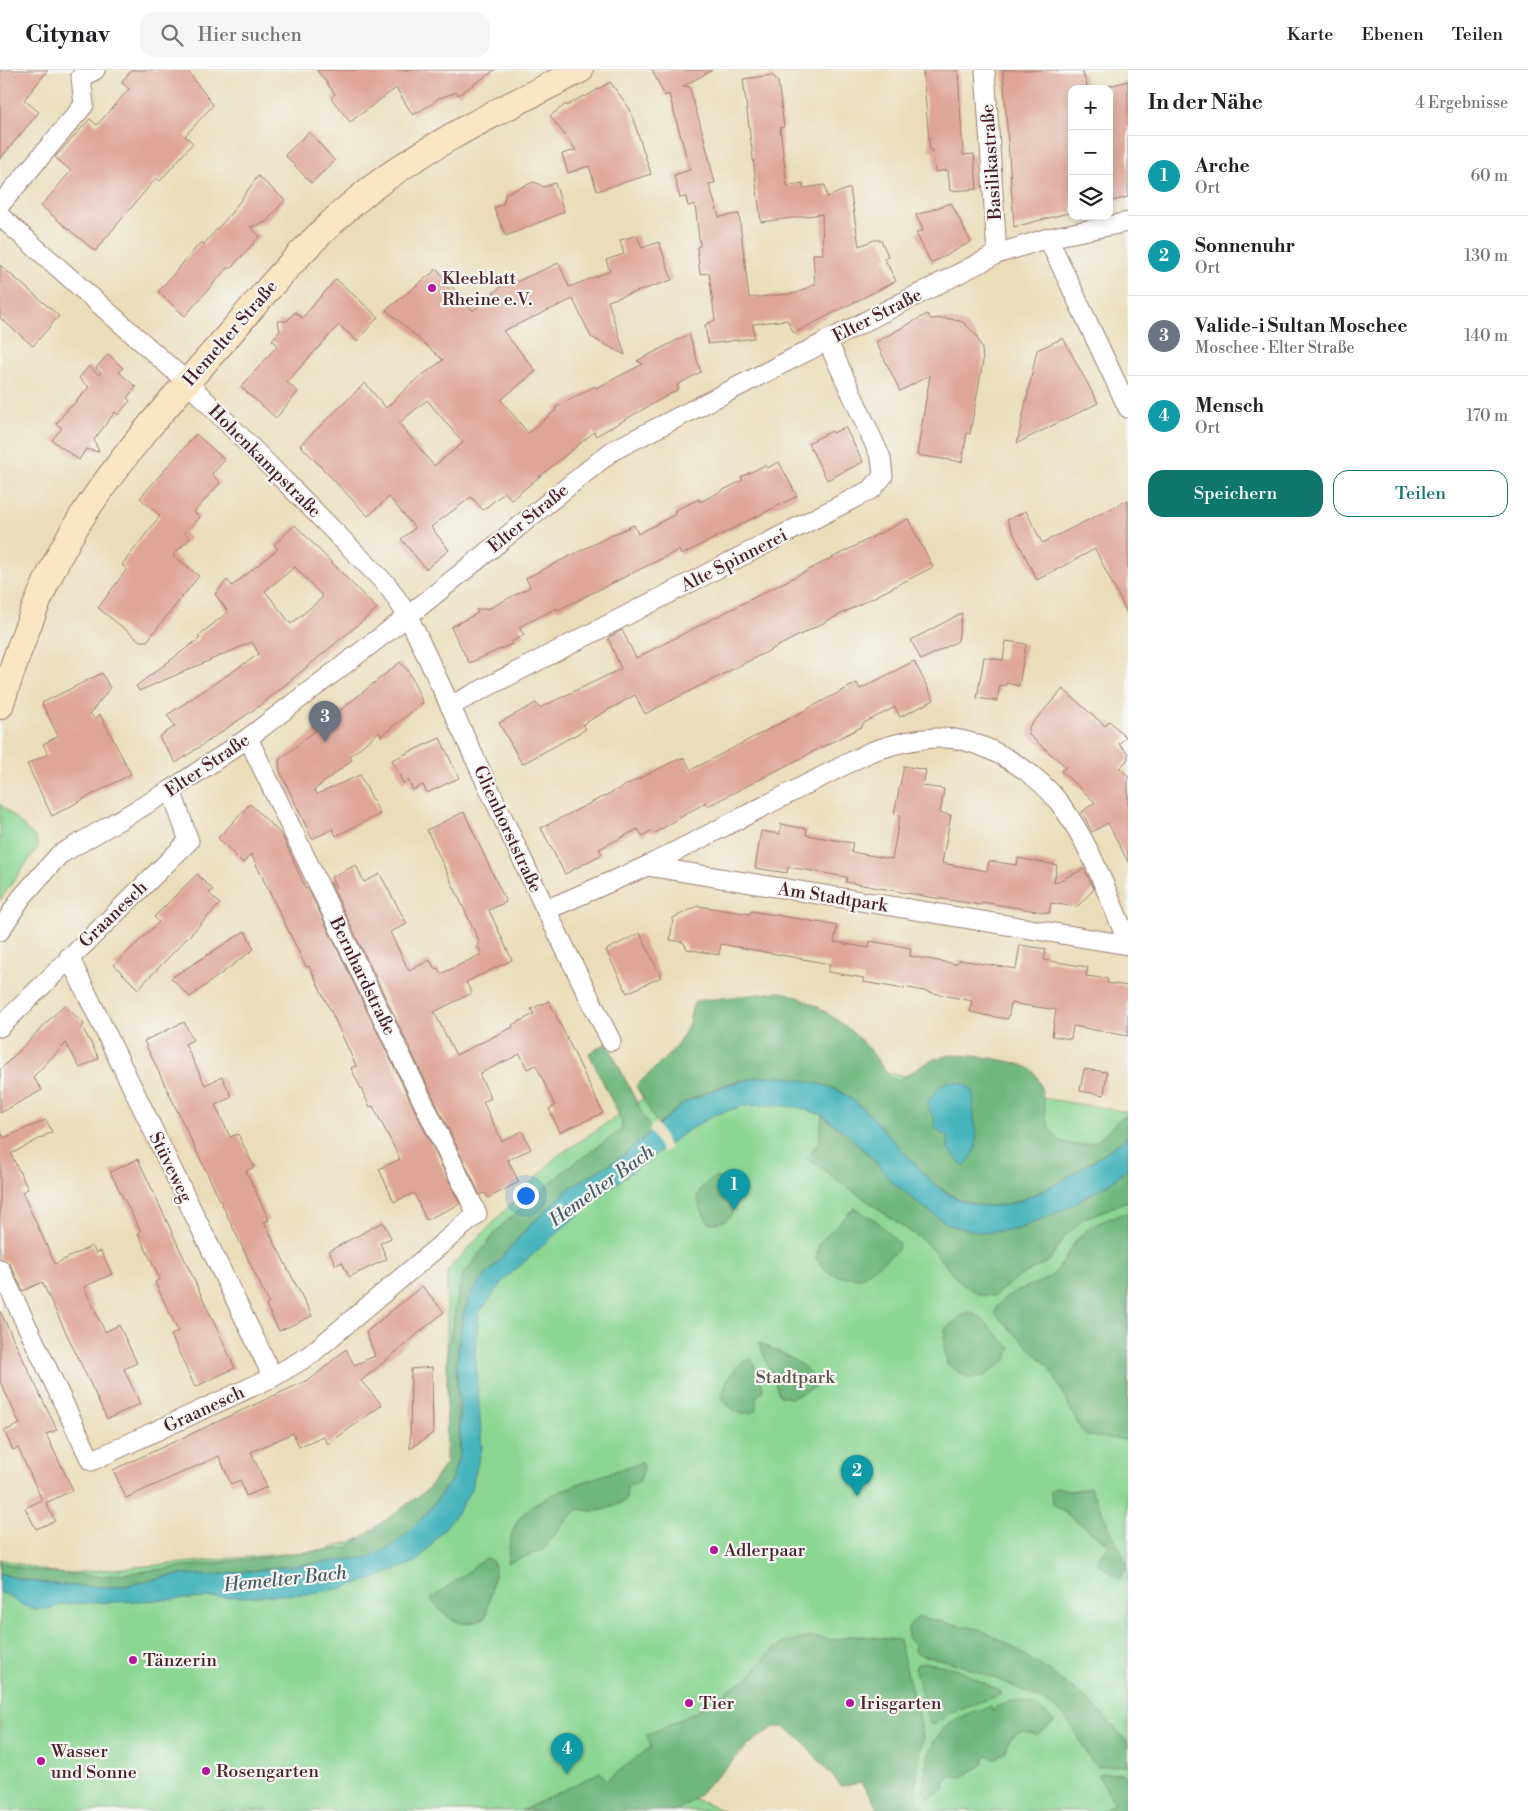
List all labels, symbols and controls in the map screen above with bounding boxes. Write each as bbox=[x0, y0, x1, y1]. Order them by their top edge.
search box bbox=[140, 12, 490, 57]
text: Citynav bbox=[25, 20, 110, 50]
icon: search bbox=[158, 21, 186, 49]
text: Hier suchen bbox=[198, 23, 302, 47]
text: Karte bbox=[1287, 23, 1333, 46]
text: Ebenen bbox=[1361, 23, 1424, 46]
text: Teilen bbox=[1452, 23, 1503, 46]
map controls bbox=[1068, 85, 1113, 220]
button: + bbox=[1068, 85, 1113, 130]
text: In der Nähe bbox=[1148, 90, 1263, 116]
text: 4 Ergebnisse bbox=[1415, 93, 1508, 113]
street label: Basilikastraße bbox=[976, 103, 1007, 222]
button: − bbox=[1068, 130, 1113, 175]
text: Arche bbox=[1195, 154, 1250, 178]
text: 1 bbox=[1160, 166, 1168, 186]
text: 60 m bbox=[1470, 166, 1508, 186]
button: layers bbox=[1068, 175, 1113, 220]
text: Ort bbox=[1195, 178, 1221, 198]
text: Sonnenuhr bbox=[1195, 234, 1295, 258]
text: 2 bbox=[1159, 246, 1169, 266]
text: 130 m bbox=[1464, 246, 1508, 266]
text: Ort bbox=[1195, 258, 1221, 278]
place label: Kleeblatt Rheine e.V. bbox=[442, 267, 532, 311]
street label: Hemelter Straße bbox=[178, 276, 283, 391]
marker: Kleeblatt Rheine e.V. bbox=[426, 282, 438, 294]
street label: Elter Straße bbox=[829, 283, 926, 348]
text: Valide-i Sultan Moschee bbox=[1195, 314, 1407, 338]
text: 3 bbox=[1159, 326, 1169, 346]
text: 140 m bbox=[1464, 326, 1508, 346]
text: Moschee · Elter Straße bbox=[1195, 338, 1355, 358]
text: Mensch bbox=[1195, 394, 1264, 418]
street label: Hohenkampstraße bbox=[203, 400, 326, 523]
text: 4 bbox=[1159, 406, 1169, 426]
text: 170 m bbox=[1466, 406, 1508, 426]
text: Ort bbox=[1195, 418, 1221, 438]
button: Speichern bbox=[1148, 470, 1323, 517]
button: Teilen bbox=[1333, 470, 1508, 517]
street label: Elter Straße bbox=[483, 479, 573, 558]
street label: Alte Spinnerei bbox=[676, 524, 791, 598]
pin: 3 bbox=[309, 701, 341, 742]
street label: Elter Straße bbox=[161, 729, 254, 802]
street label: Glienhorststraße bbox=[468, 762, 547, 897]
street label: Graanesch bbox=[74, 876, 153, 953]
street label: Am Stadtpark bbox=[775, 877, 891, 918]
street label: Bernhardstraße bbox=[324, 912, 401, 1039]
street label: Stüveweg bbox=[144, 1128, 198, 1207]
water label: Hemelter Bach bbox=[544, 1139, 659, 1233]
pin: 1 bbox=[718, 1169, 750, 1210]
your location bbox=[513, 1183, 539, 1209]
park label: Stadtpark bbox=[755, 1366, 836, 1389]
street label: Graanesch bbox=[160, 1381, 249, 1438]
pin: 2 bbox=[841, 1455, 873, 1496]
place label: Adlerpaar bbox=[723, 1539, 806, 1562]
marker: Adlerpaar bbox=[708, 1544, 720, 1556]
water label: Hemelter Bach bbox=[221, 1561, 348, 1598]
place label: Tänzerin bbox=[143, 1649, 217, 1672]
marker: Tänzerin bbox=[127, 1654, 139, 1666]
place label: Tier bbox=[699, 1692, 735, 1715]
place label: Irisgarten bbox=[860, 1692, 942, 1715]
marker: Tier bbox=[683, 1697, 695, 1709]
marker: Irisgarten bbox=[844, 1697, 856, 1709]
pin: 4 bbox=[551, 1733, 583, 1774]
place label: Wasser und Sonne bbox=[50, 1740, 137, 1784]
marker: Wasser und Sonne bbox=[35, 1755, 47, 1767]
place label: Rosengarten bbox=[216, 1760, 319, 1783]
marker: Rosengarten bbox=[200, 1765, 212, 1777]

